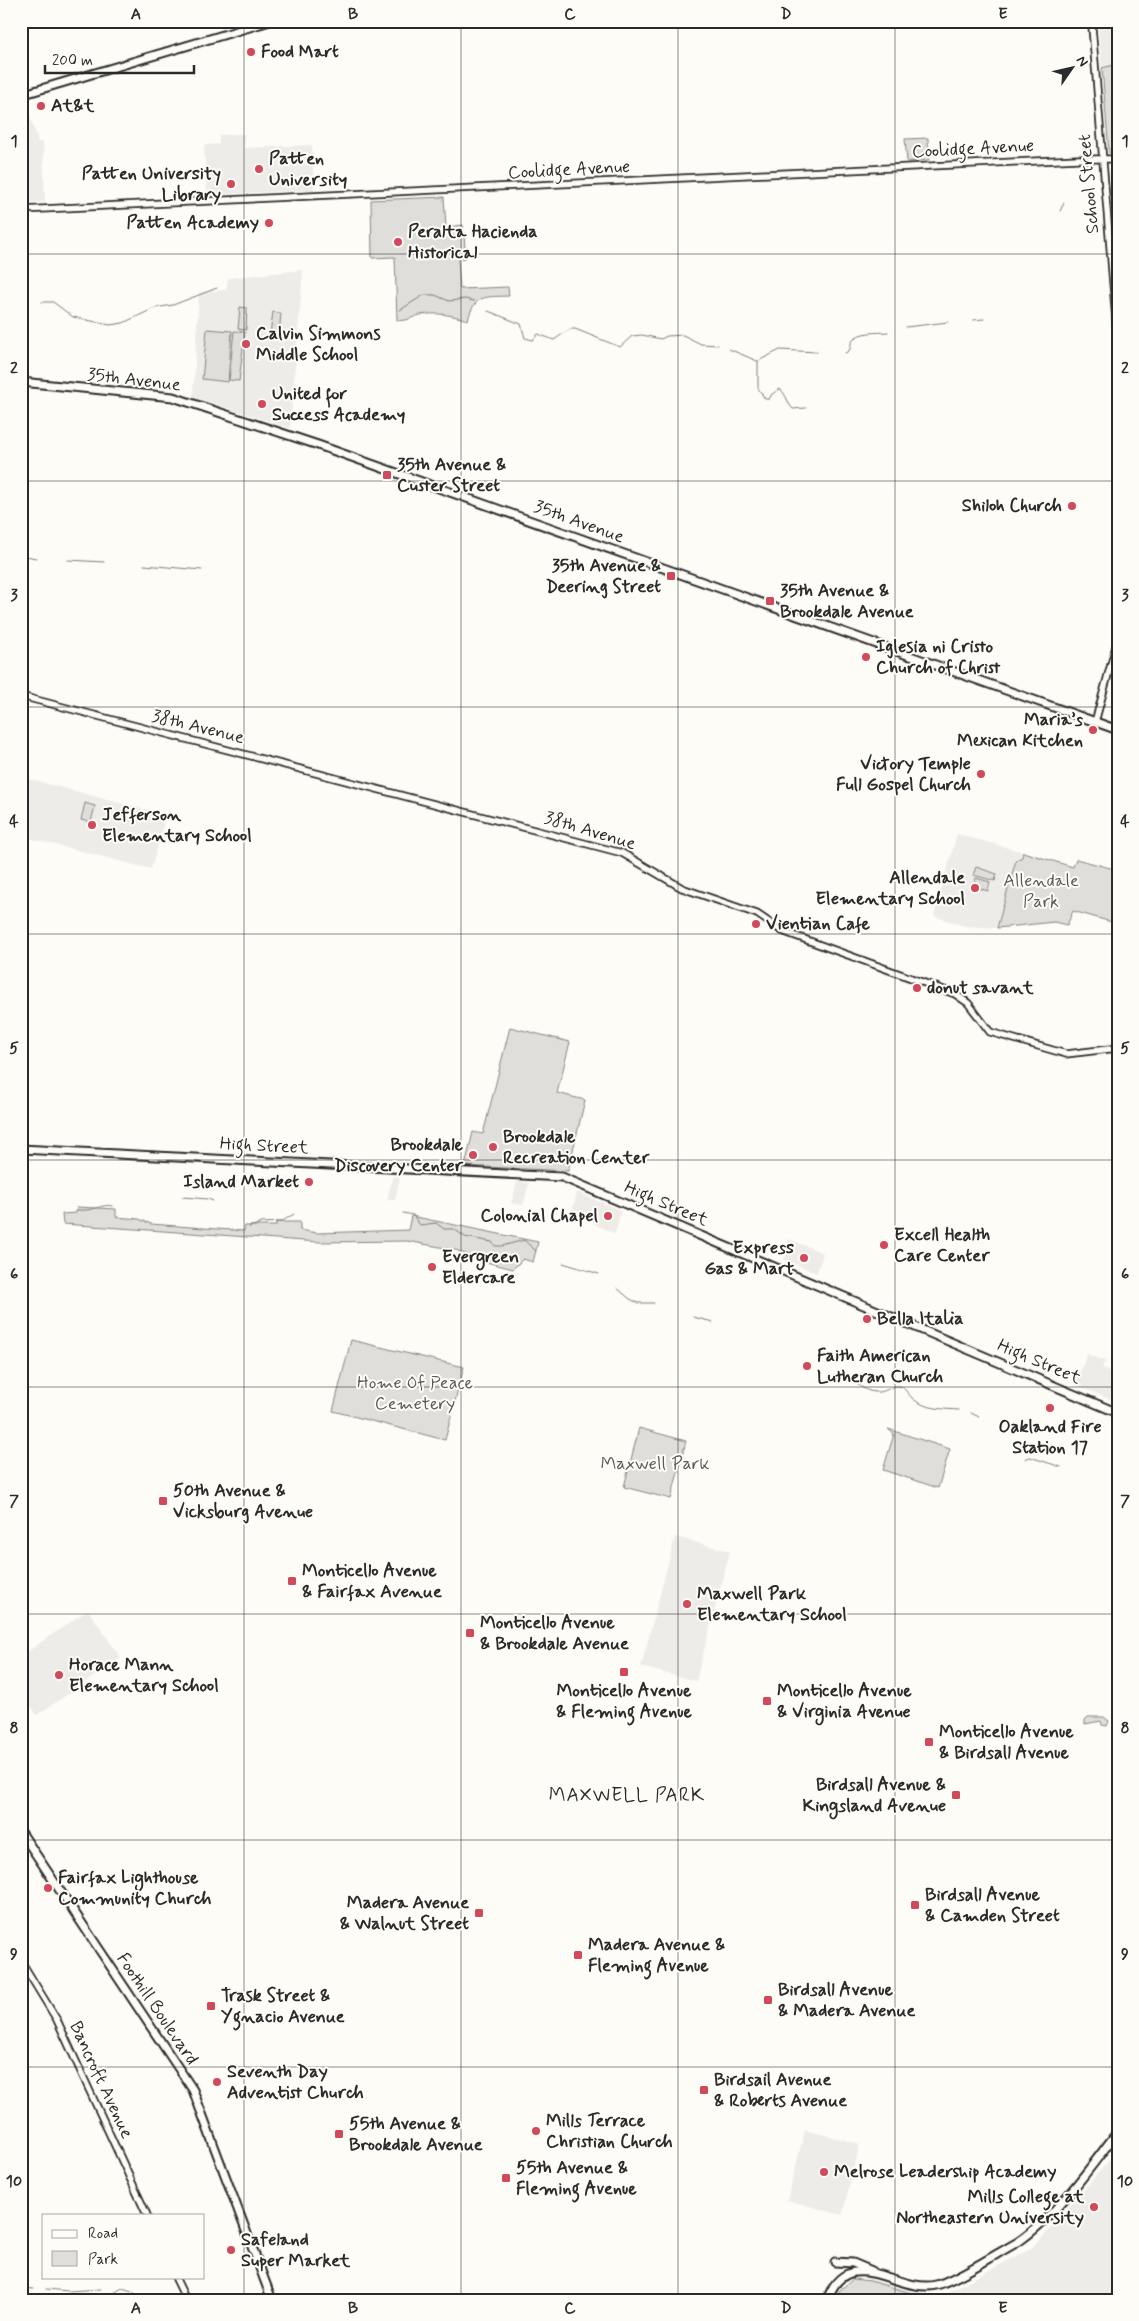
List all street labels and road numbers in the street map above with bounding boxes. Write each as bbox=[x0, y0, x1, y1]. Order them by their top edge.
street label: School Street bbox=[1073, 133, 1105, 235]
street label: Coolidge Avenue bbox=[911, 134, 1035, 166]
street label: Coolidge Avenue bbox=[507, 155, 631, 187]
street label: 35th Avenue bbox=[86, 362, 182, 398]
street label: 35th Avenue bbox=[531, 495, 627, 549]
street label: 38th Avenue bbox=[149, 704, 247, 750]
street label: 38th Avenue bbox=[541, 806, 639, 856]
street label: High Street bbox=[219, 1132, 309, 1162]
street label: High Street bbox=[620, 1176, 712, 1234]
street label: High Street bbox=[993, 1334, 1085, 1392]
street label: Foothill Boulevard bbox=[111, 1948, 203, 2070]
street label: Bancroft Avenue bbox=[63, 2017, 139, 2143]

